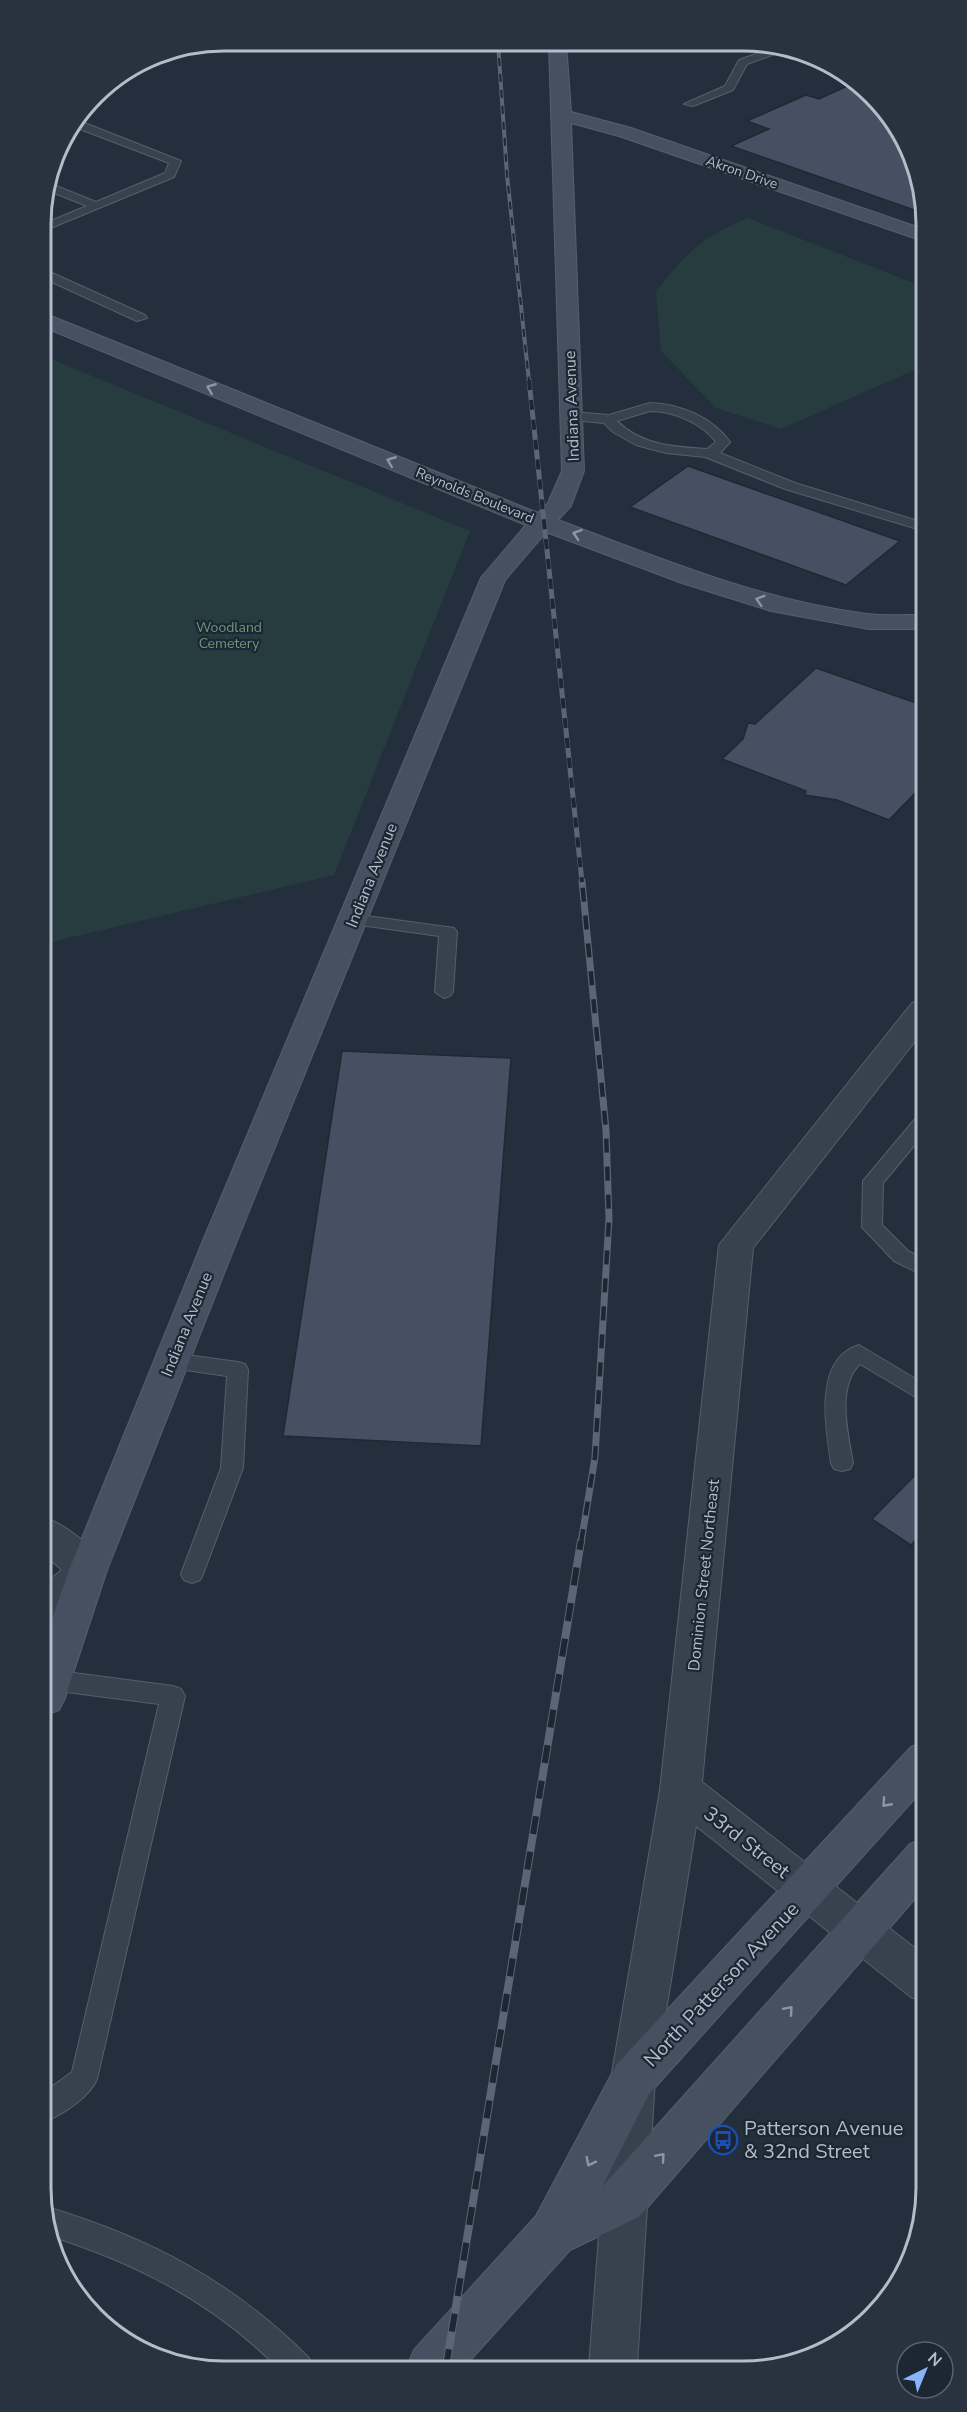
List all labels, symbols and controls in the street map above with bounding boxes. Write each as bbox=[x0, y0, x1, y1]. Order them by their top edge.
street label: Akron Drive bbox=[703, 151, 780, 194]
street label: Indiana Avenue bbox=[559, 350, 585, 462]
one-way arrow bbox=[206, 383, 217, 395]
one-way arrow bbox=[387, 456, 398, 468]
street label: Reynolds Boulevard bbox=[413, 463, 537, 528]
one-way arrow bbox=[572, 528, 583, 541]
one-way arrow bbox=[755, 595, 766, 607]
park label: Woodland Cemetery bbox=[196, 618, 262, 653]
street label: Indiana Avenue bbox=[341, 820, 403, 931]
street label: Indiana Avenue bbox=[156, 1269, 218, 1380]
street label: Dominion Street Northeast bbox=[683, 1478, 725, 1672]
one-way arrow bbox=[882, 1796, 893, 1807]
street label: 33rd Street bbox=[698, 1800, 796, 1885]
street label: North Patterson Avenue bbox=[638, 1896, 805, 2073]
one-way arrow bbox=[782, 2006, 793, 2017]
place label: Patterson Avenue & 32nd Street bbox=[744, 2115, 903, 2165]
bus stop icon: Patterson Avenue & 32nd Street bbox=[707, 2124, 739, 2156]
one-way arrow bbox=[654, 2153, 665, 2164]
one-way arrow bbox=[586, 2156, 597, 2166]
north arrow bbox=[895, 2340, 955, 2400]
text: N bbox=[923, 2348, 946, 2372]

